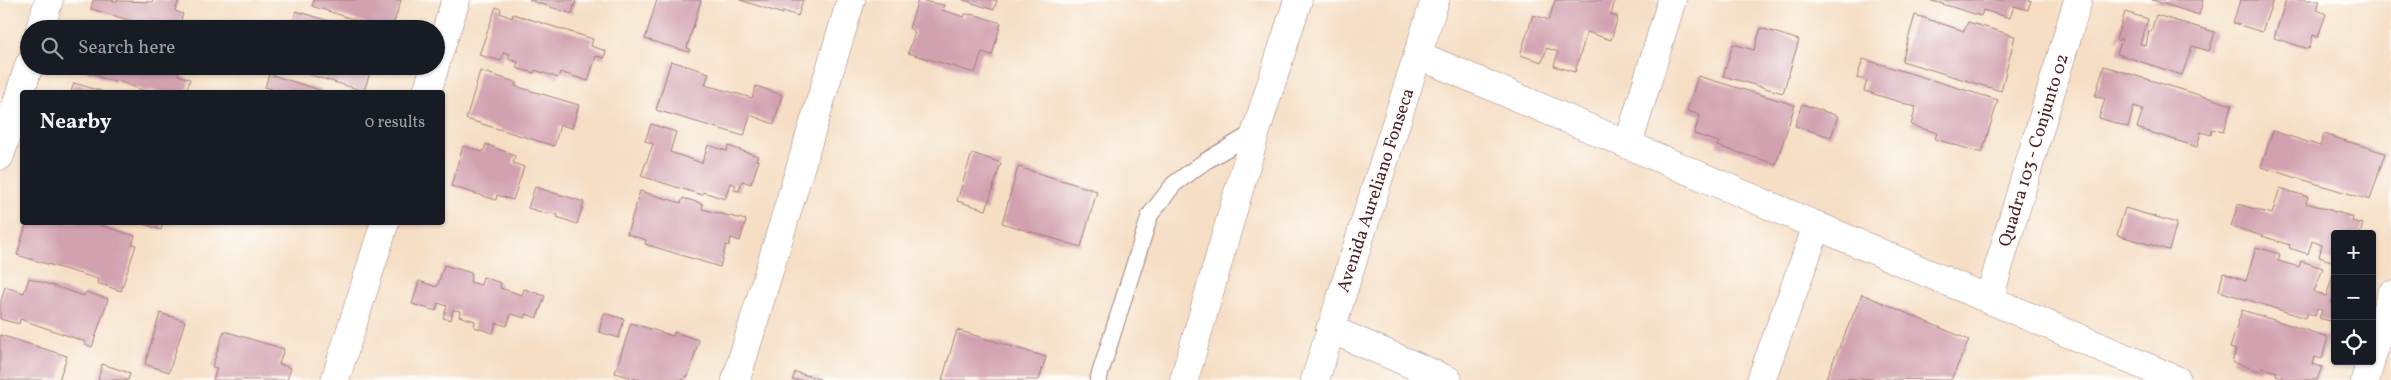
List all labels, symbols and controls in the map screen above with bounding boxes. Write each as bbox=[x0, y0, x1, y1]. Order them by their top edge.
search box bbox=[20, 20, 445, 75]
icon: search bbox=[38, 34, 66, 62]
text: Search here bbox=[78, 35, 175, 61]
street label: Quadra 103 - Conjunto 02 bbox=[1993, 51, 2076, 250]
street label: Avenida Aureliano Fonseca bbox=[1332, 85, 1421, 296]
text: Nearby bbox=[40, 108, 111, 137]
text: 0 results bbox=[365, 112, 425, 134]
map controls bbox=[2331, 230, 2376, 365]
button: + bbox=[2331, 230, 2376, 275]
button: − bbox=[2331, 275, 2376, 320]
button: locate bbox=[2331, 320, 2376, 365]

